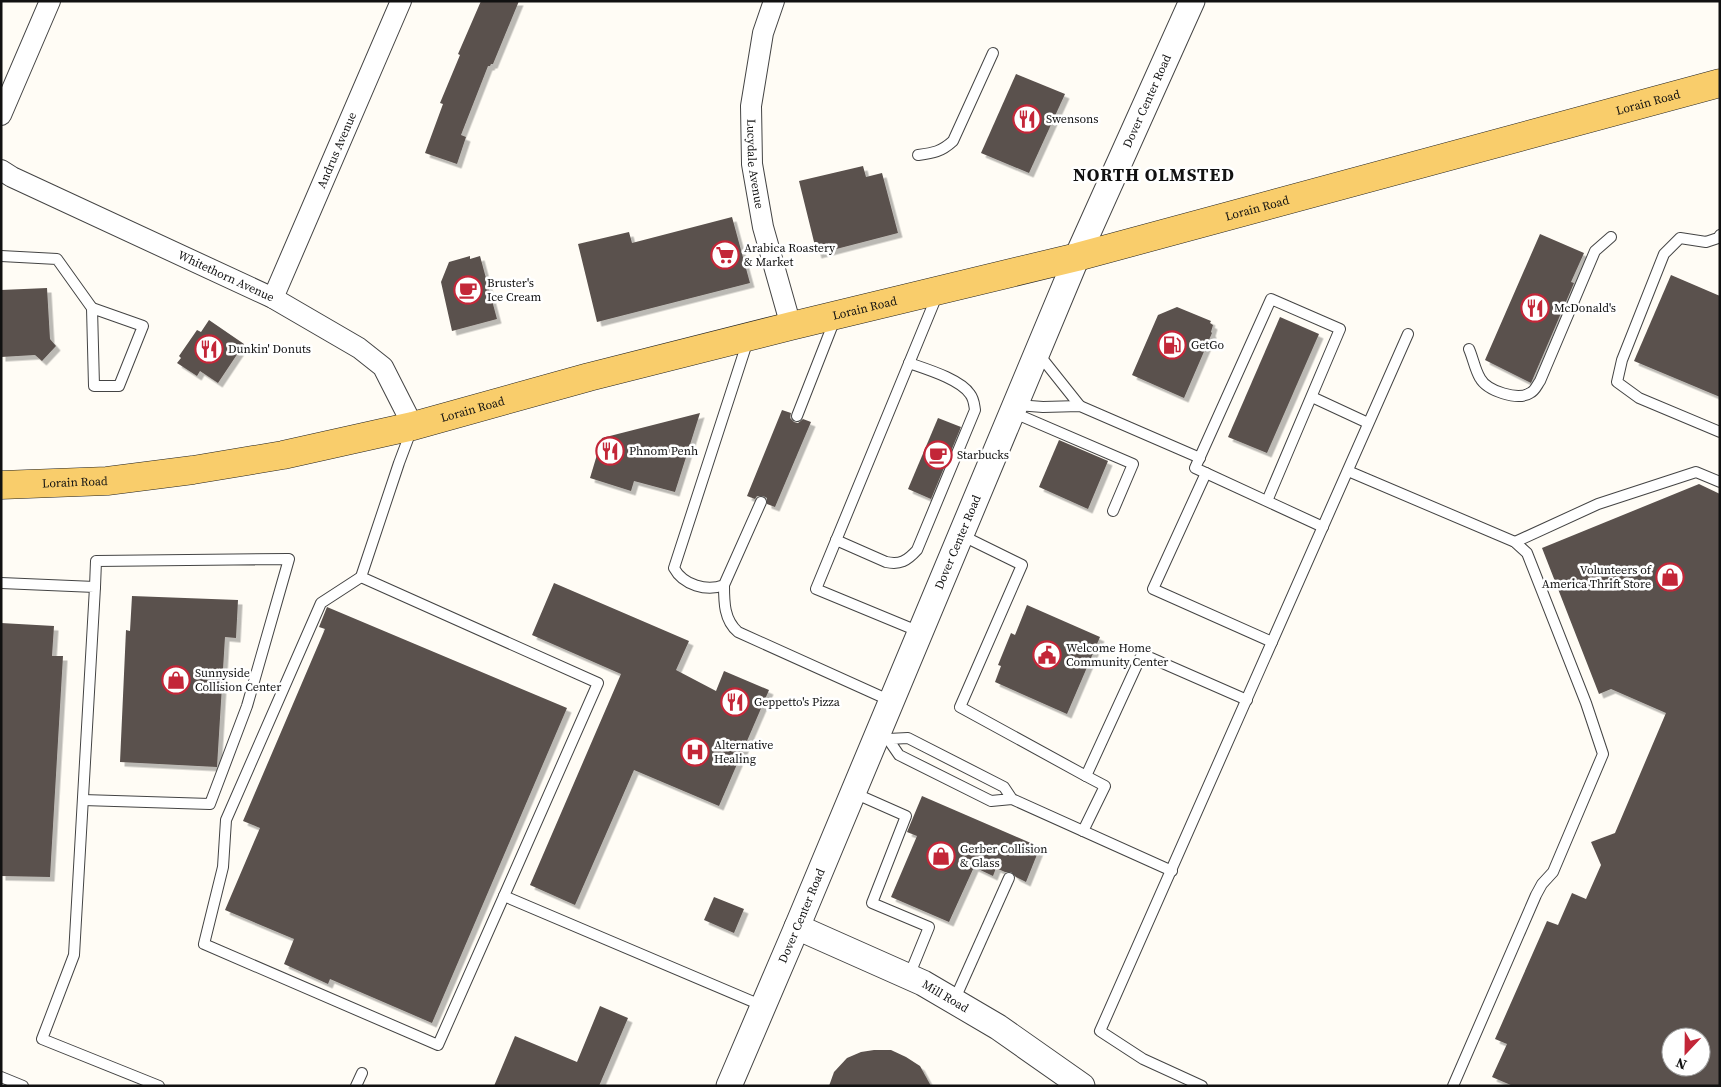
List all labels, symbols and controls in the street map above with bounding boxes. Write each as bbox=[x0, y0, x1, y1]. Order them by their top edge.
street label: Dover Center Road bbox=[1119, 52, 1175, 150]
street label: Lorain Road bbox=[1614, 86, 1682, 119]
restaurant icon: Swensons bbox=[1012, 104, 1042, 134]
street label: Andrus Avenue bbox=[313, 110, 360, 191]
place label: Swensons bbox=[1046, 111, 1099, 127]
street label: Lucydale Avenue bbox=[743, 119, 768, 210]
district label: NORTH OLMSTED bbox=[1073, 162, 1235, 187]
street label: Lorain Road bbox=[1223, 192, 1291, 225]
supermarket icon: Arabica Roastery & Market bbox=[710, 240, 740, 270]
place label: Arabica Roastery & Market bbox=[744, 240, 836, 270]
street label: Whitethorn Avenue bbox=[175, 247, 277, 306]
cafe icon: Bruster's Ice Cream bbox=[453, 275, 483, 305]
place label: Bruster's Ice Cream bbox=[487, 275, 542, 305]
street label: Lorain Road bbox=[831, 293, 899, 324]
restaurant icon: McDonald's bbox=[1520, 293, 1550, 323]
place label: McDonald's bbox=[1554, 300, 1616, 316]
fuel station icon: GetGo bbox=[1157, 330, 1187, 360]
restaurant icon: Dunkin' Donuts bbox=[194, 334, 224, 364]
place label: GetGo bbox=[1191, 337, 1224, 353]
place label: Dunkin' Donuts bbox=[228, 341, 311, 357]
street label: Lorain Road bbox=[439, 393, 506, 426]
restaurant icon: Phnom Penh bbox=[595, 436, 625, 466]
cafe icon: Starbucks bbox=[923, 440, 953, 470]
place label: Phnom Penh bbox=[629, 443, 698, 459]
place label: Starbucks bbox=[957, 447, 1009, 463]
street label: Lorain Road bbox=[42, 473, 108, 491]
street label: Dover Center Road bbox=[931, 492, 985, 592]
place label: Volunteers of America Thrift Store bbox=[1542, 562, 1653, 592]
shop icon: Volunteers of America Thrift Store bbox=[1655, 562, 1685, 592]
public building icon: Welcome Home Community Center bbox=[1032, 640, 1062, 670]
place label: Welcome Home Community Center bbox=[1066, 640, 1168, 670]
shop icon: Sunnyside Collision Center bbox=[161, 665, 191, 695]
place label: Sunnyside Collision Center bbox=[195, 665, 281, 695]
restaurant icon: Geppetto's Pizza bbox=[720, 687, 750, 717]
place label: Geppetto's Pizza bbox=[754, 694, 841, 710]
hospital icon: Alternative Healing bbox=[680, 737, 710, 767]
place label: Alternative Healing bbox=[714, 737, 773, 767]
shop icon: Gerber Collision & Glass bbox=[926, 841, 956, 871]
place label: Gerber Collision & Glass bbox=[960, 841, 1048, 871]
street label: Dover Center Road bbox=[775, 866, 829, 965]
street label: Mill Road bbox=[919, 976, 972, 1016]
north arrow bbox=[1661, 1027, 1711, 1077]
text: N bbox=[1673, 1053, 1690, 1075]

